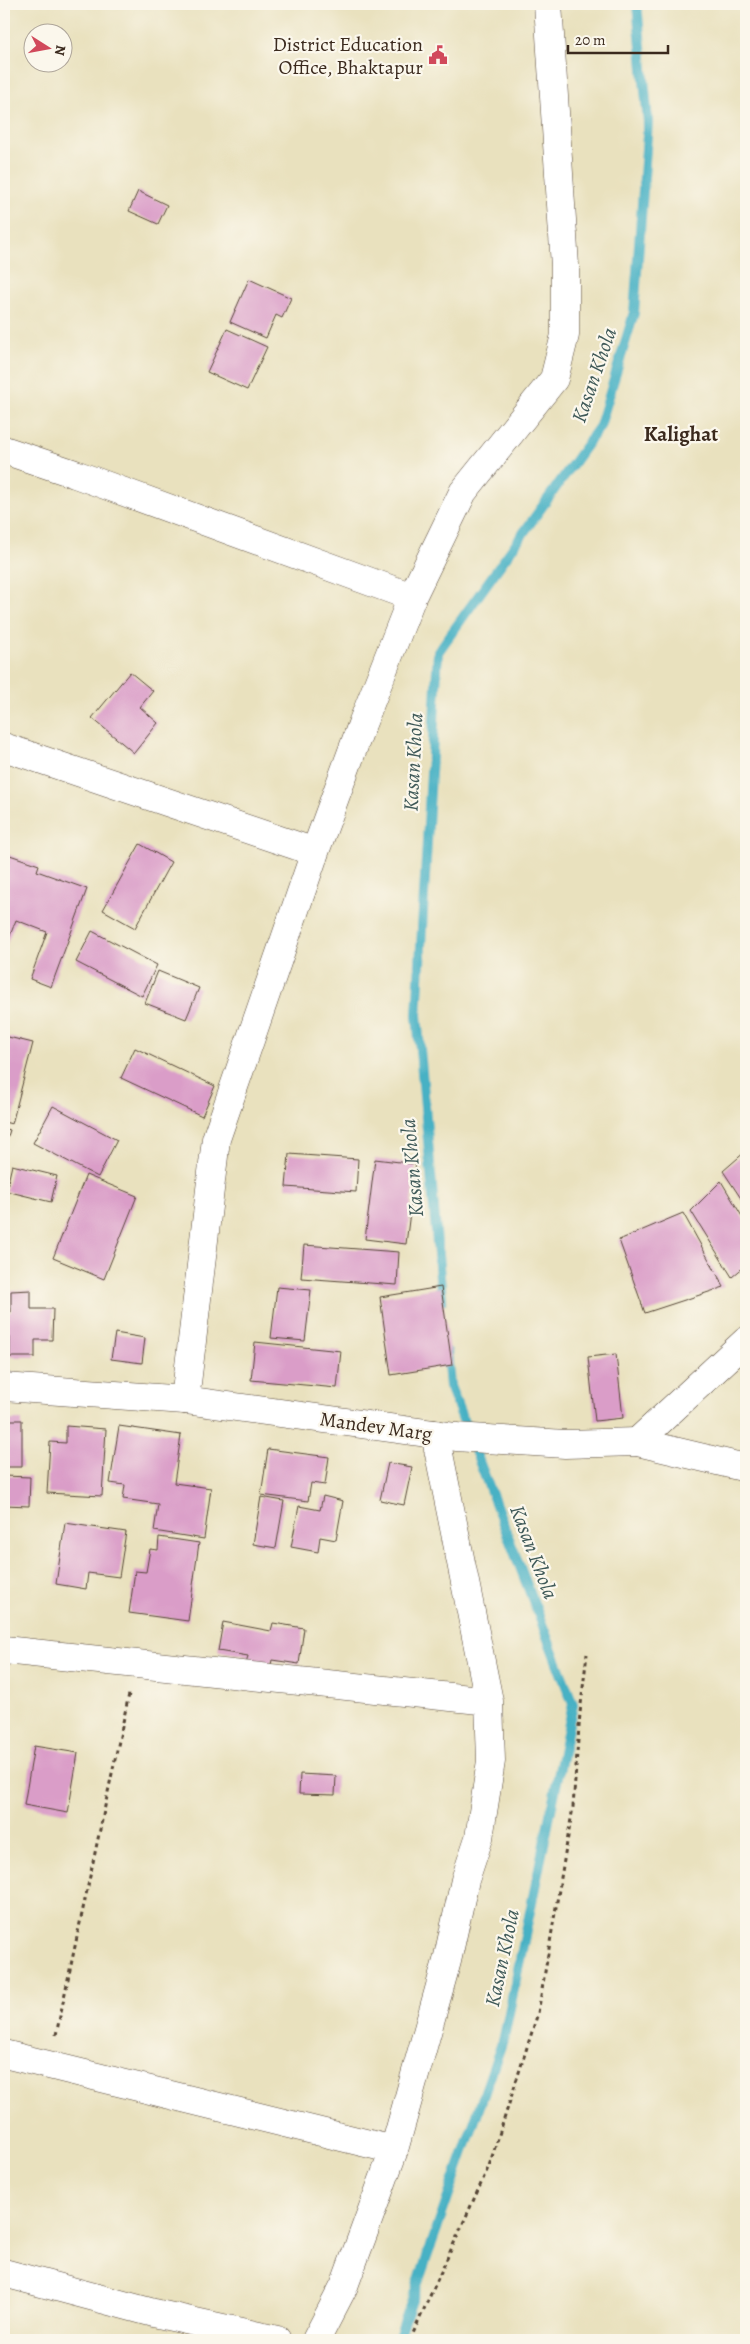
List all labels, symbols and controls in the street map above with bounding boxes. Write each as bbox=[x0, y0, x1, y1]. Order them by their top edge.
north arrow bbox=[22, 22, 72, 72]
scale bar bbox=[568, 22, 668, 54]
text: 20 m bbox=[575, 30, 606, 50]
place label: District Education Office, Bhaktapur bbox=[273, 31, 423, 81]
text: N bbox=[50, 44, 71, 57]
public building icon: District Education Office, Bhaktapur bbox=[427, 44, 449, 66]
water label: Kasan Khola bbox=[565, 323, 623, 426]
district label: Kalighat bbox=[644, 420, 718, 448]
water label: Kasan Khola bbox=[396, 712, 430, 812]
water label: Kasan Khola bbox=[394, 1117, 430, 1218]
street label: Mandev Marg bbox=[318, 1405, 434, 1448]
water label: Kasan Khola bbox=[503, 1501, 565, 1603]
water label: Kasan Khola bbox=[478, 1906, 526, 2009]

